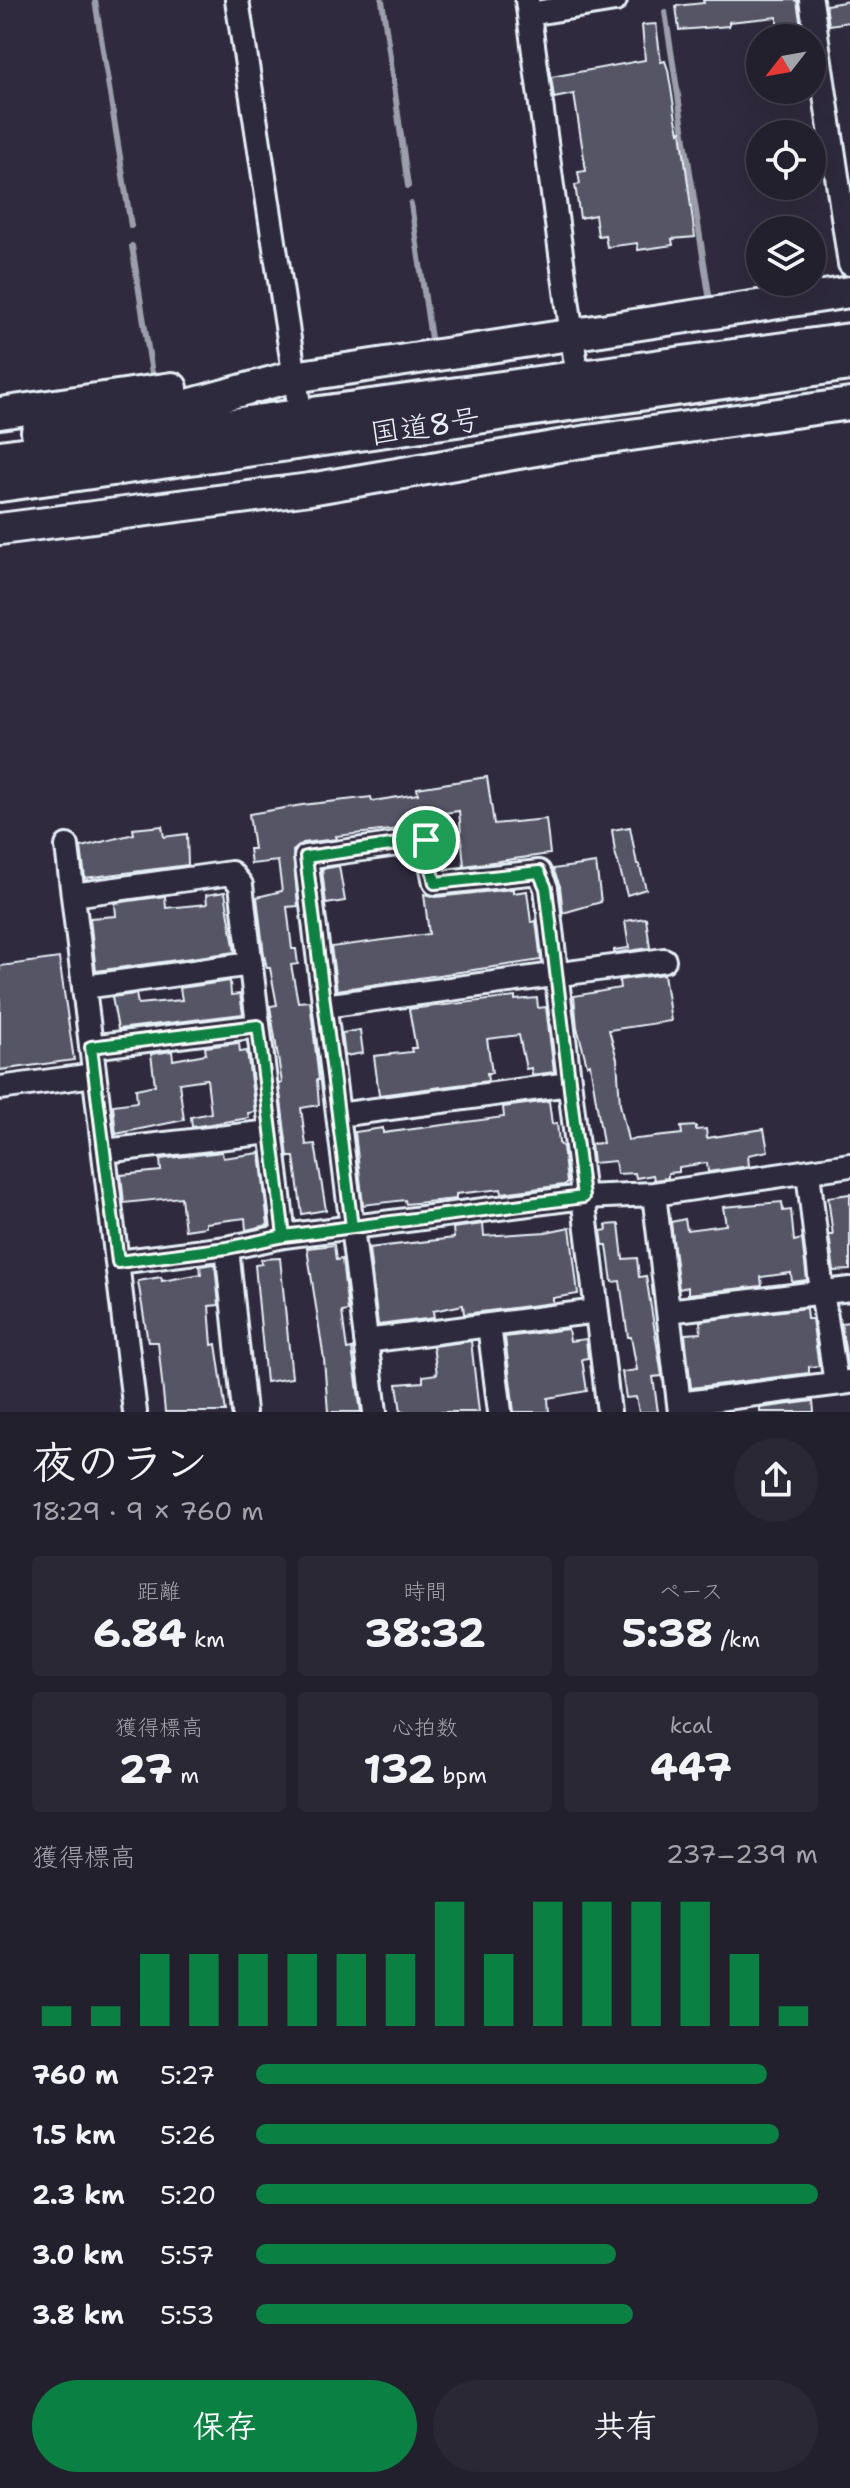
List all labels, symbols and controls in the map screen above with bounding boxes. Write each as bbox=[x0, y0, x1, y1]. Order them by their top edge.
north arrow bbox=[746, 24, 826, 104]
map controls bbox=[746, 24, 826, 296]
button: locate bbox=[746, 120, 826, 200]
button: layers bbox=[746, 216, 826, 296]
street label: 国道8号 bbox=[367, 398, 483, 454]
pin bbox=[392, 806, 460, 874]
icon: arrive bbox=[404, 818, 448, 862]
text: 夜のラン bbox=[32, 1433, 208, 1492]
button: share bbox=[734, 1438, 818, 1522]
text: 18:29 · 9 × 760 m bbox=[32, 1493, 264, 1528]
text: 距離 bbox=[137, 1577, 181, 1606]
text: 時間 bbox=[403, 1577, 447, 1606]
text: ペース bbox=[659, 1577, 723, 1606]
text: 6.84 bbox=[93, 1606, 186, 1660]
text: 38:32 bbox=[364, 1606, 486, 1660]
text: 5:38 bbox=[622, 1606, 713, 1660]
text: km bbox=[186, 1625, 225, 1654]
text: /km bbox=[713, 1625, 760, 1654]
text: kcal bbox=[670, 1711, 712, 1740]
text: 獲得標高 bbox=[115, 1713, 203, 1742]
text: 心拍数 bbox=[392, 1713, 458, 1742]
text: 447 bbox=[650, 1740, 732, 1794]
text: 27 bbox=[119, 1742, 173, 1796]
text: 132 bbox=[363, 1742, 435, 1796]
text: m bbox=[173, 1761, 199, 1790]
text: bpm bbox=[435, 1761, 487, 1790]
text: 237–239 m bbox=[666, 1836, 818, 1871]
text: 獲得標高 bbox=[32, 1839, 136, 1874]
text: 760 m bbox=[32, 2057, 119, 2092]
text: 5:27 bbox=[160, 2057, 215, 2092]
text: 1.5 km bbox=[32, 2117, 116, 2152]
text: 5:26 bbox=[160, 2117, 216, 2152]
text: 2.3 km bbox=[32, 2177, 125, 2212]
text: 5:20 bbox=[160, 2177, 216, 2212]
text: 3.0 km bbox=[32, 2237, 124, 2272]
text: 5:57 bbox=[160, 2237, 214, 2272]
text: 3.8 km bbox=[32, 2297, 124, 2332]
text: 5:53 bbox=[160, 2297, 214, 2332]
button: 保存 bbox=[32, 2380, 417, 2472]
button: 共有 bbox=[433, 2380, 818, 2472]

